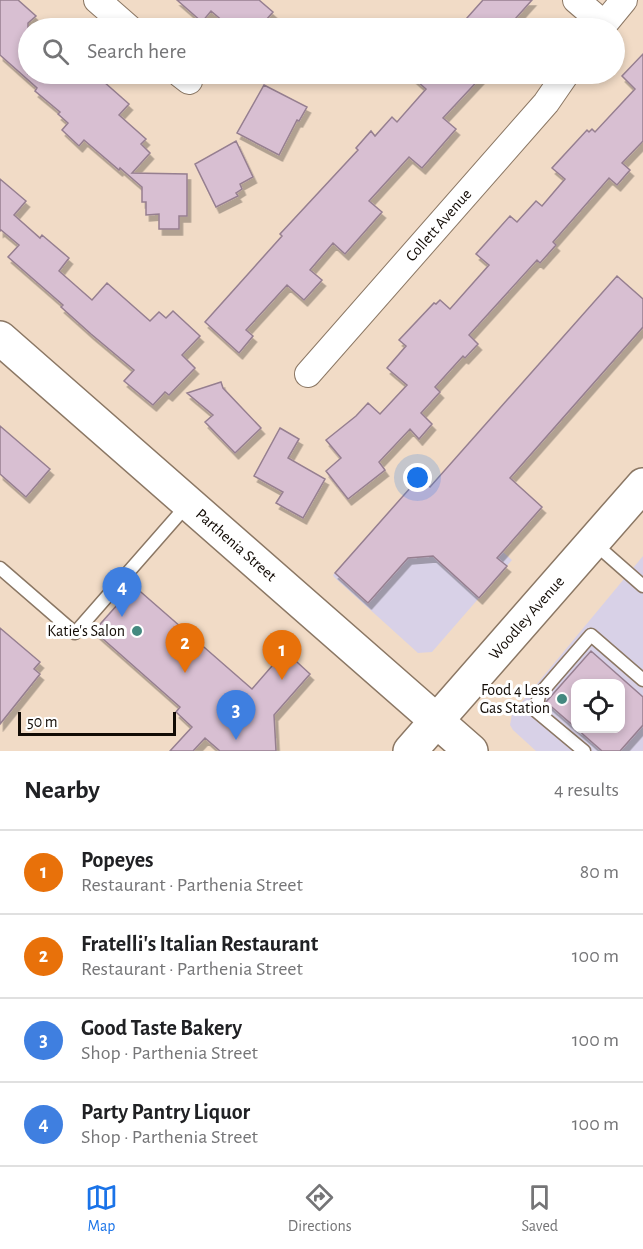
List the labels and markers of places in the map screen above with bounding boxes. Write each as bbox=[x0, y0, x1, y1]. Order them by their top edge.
pin: 4 bbox=[102, 568, 142, 617]
place label: Katie's Salon bbox=[47, 623, 125, 639]
marker: Katie's Salon bbox=[130, 624, 144, 638]
pin: 2 bbox=[166, 624, 204, 673]
pin: 1 bbox=[262, 630, 302, 680]
place label: Food 4 Less Gas Station bbox=[480, 682, 550, 716]
pin: 3 bbox=[216, 690, 256, 740]
marker: Food 4 Less Gas Station bbox=[555, 692, 569, 706]

